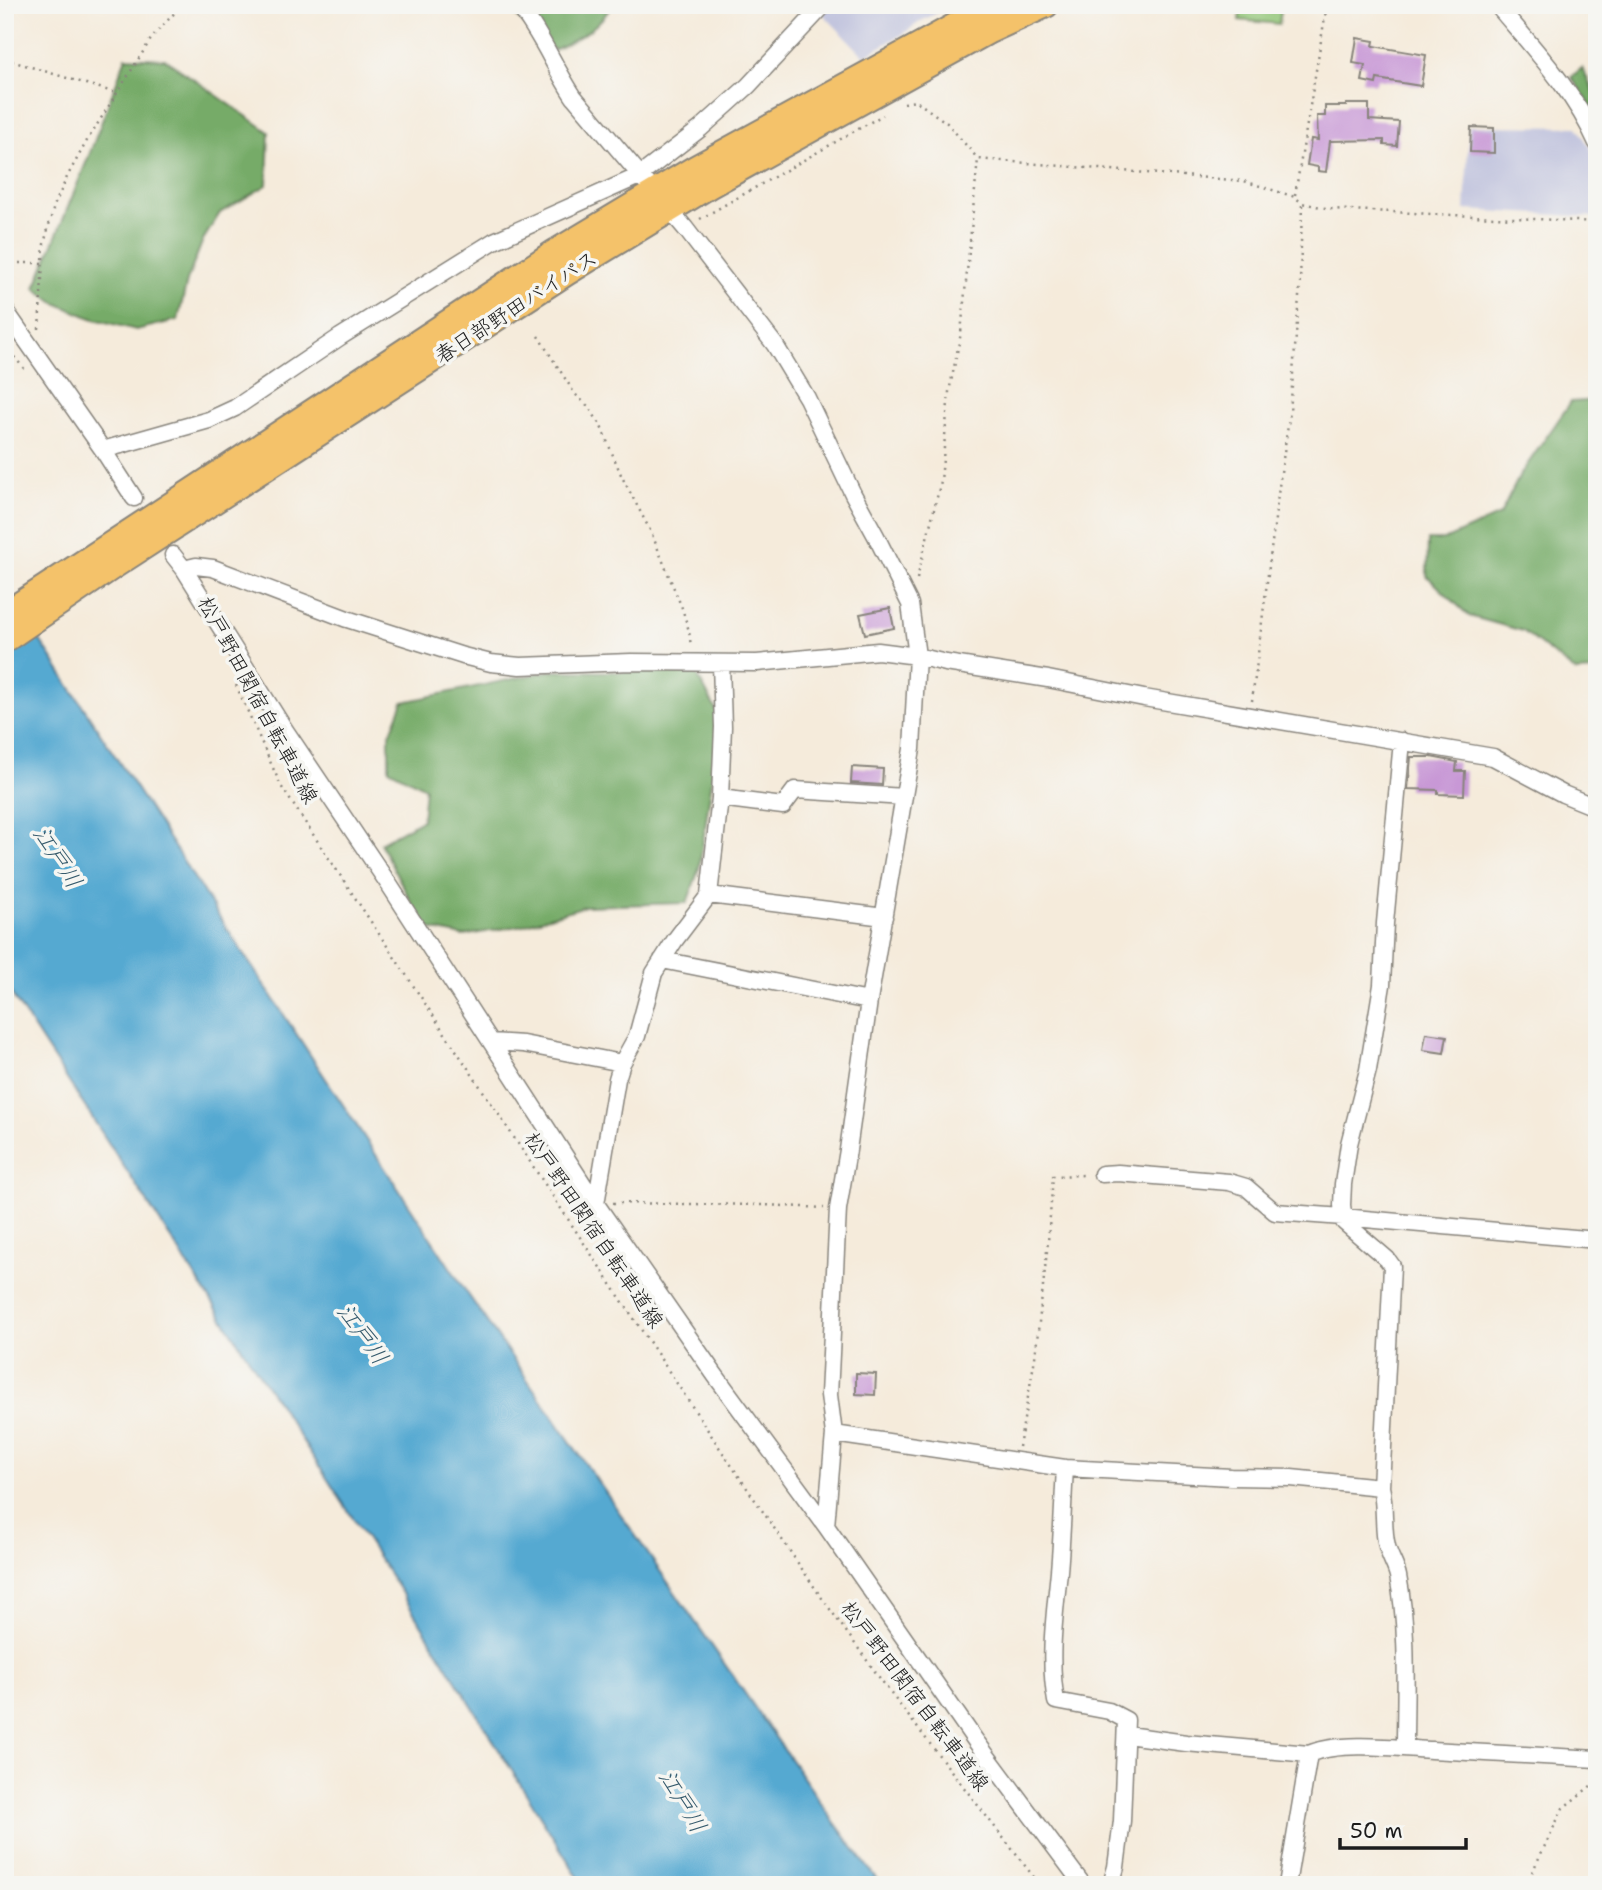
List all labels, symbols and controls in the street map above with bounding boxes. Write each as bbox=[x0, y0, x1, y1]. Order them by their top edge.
street label: 春日部野田バイパス bbox=[429, 244, 603, 370]
street label: 松戸野田関宿自転車道線 bbox=[191, 591, 325, 809]
water label: 江戸川 bbox=[27, 820, 89, 894]
street label: 松戸野田関宿自転車道線 bbox=[518, 1126, 670, 1334]
water label: 江戸川 bbox=[331, 1297, 395, 1371]
street label: 松戸野田関宿自転車道線 bbox=[834, 1595, 996, 1797]
water label: 江戸川 bbox=[652, 1764, 714, 1838]
scale bar bbox=[1340, 1806, 1466, 1850]
text: 50 m bbox=[1350, 1817, 1403, 1845]

